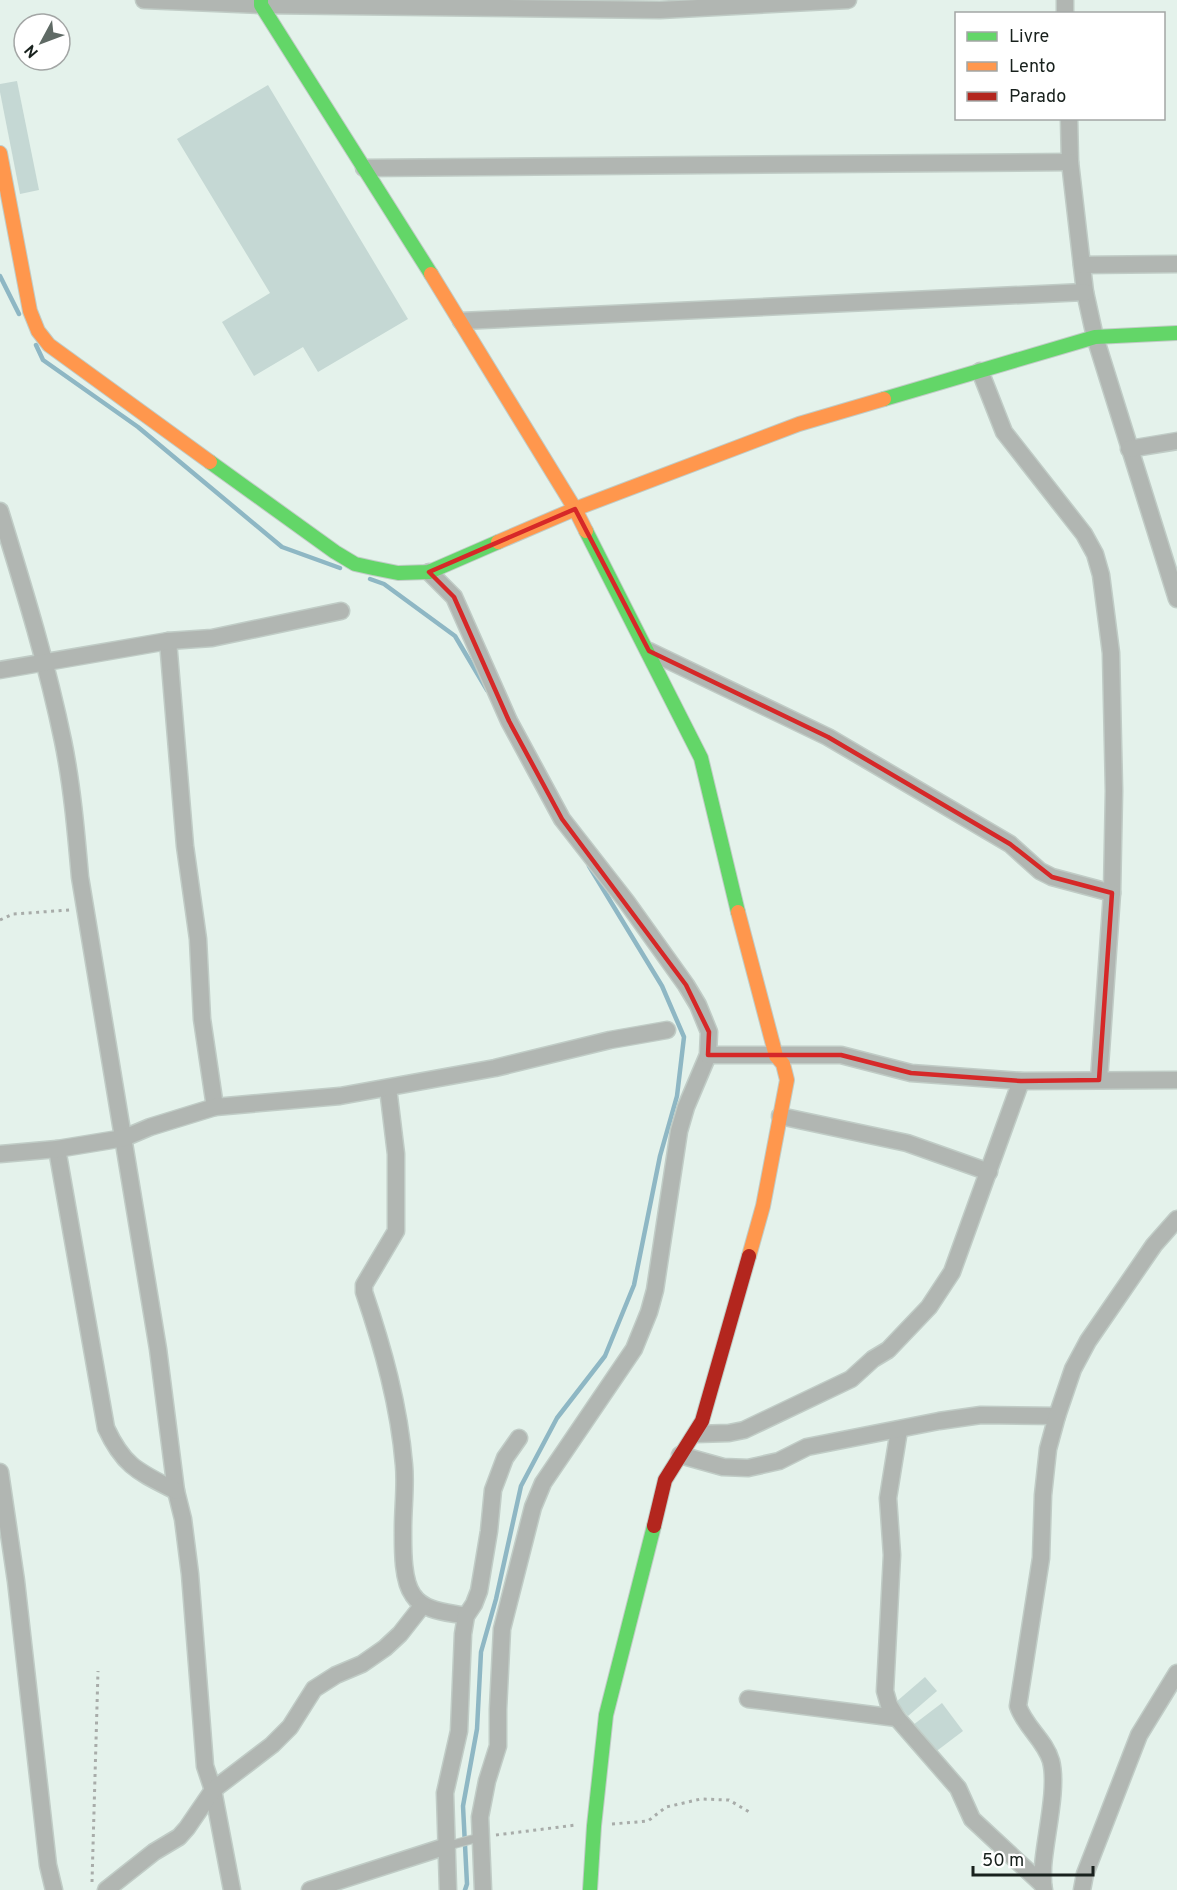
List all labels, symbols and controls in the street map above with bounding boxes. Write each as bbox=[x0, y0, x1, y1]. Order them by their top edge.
north arrow bbox=[12, 12, 72, 72]
legend bbox=[955, 12, 1165, 120]
text: Livre bbox=[1009, 26, 1049, 49]
text: N bbox=[21, 40, 44, 61]
text: Lento bbox=[1009, 56, 1055, 79]
text: Parado bbox=[1009, 86, 1066, 109]
scale bar bbox=[973, 1839, 1093, 1877]
text: 50 m bbox=[982, 1850, 1024, 1873]

